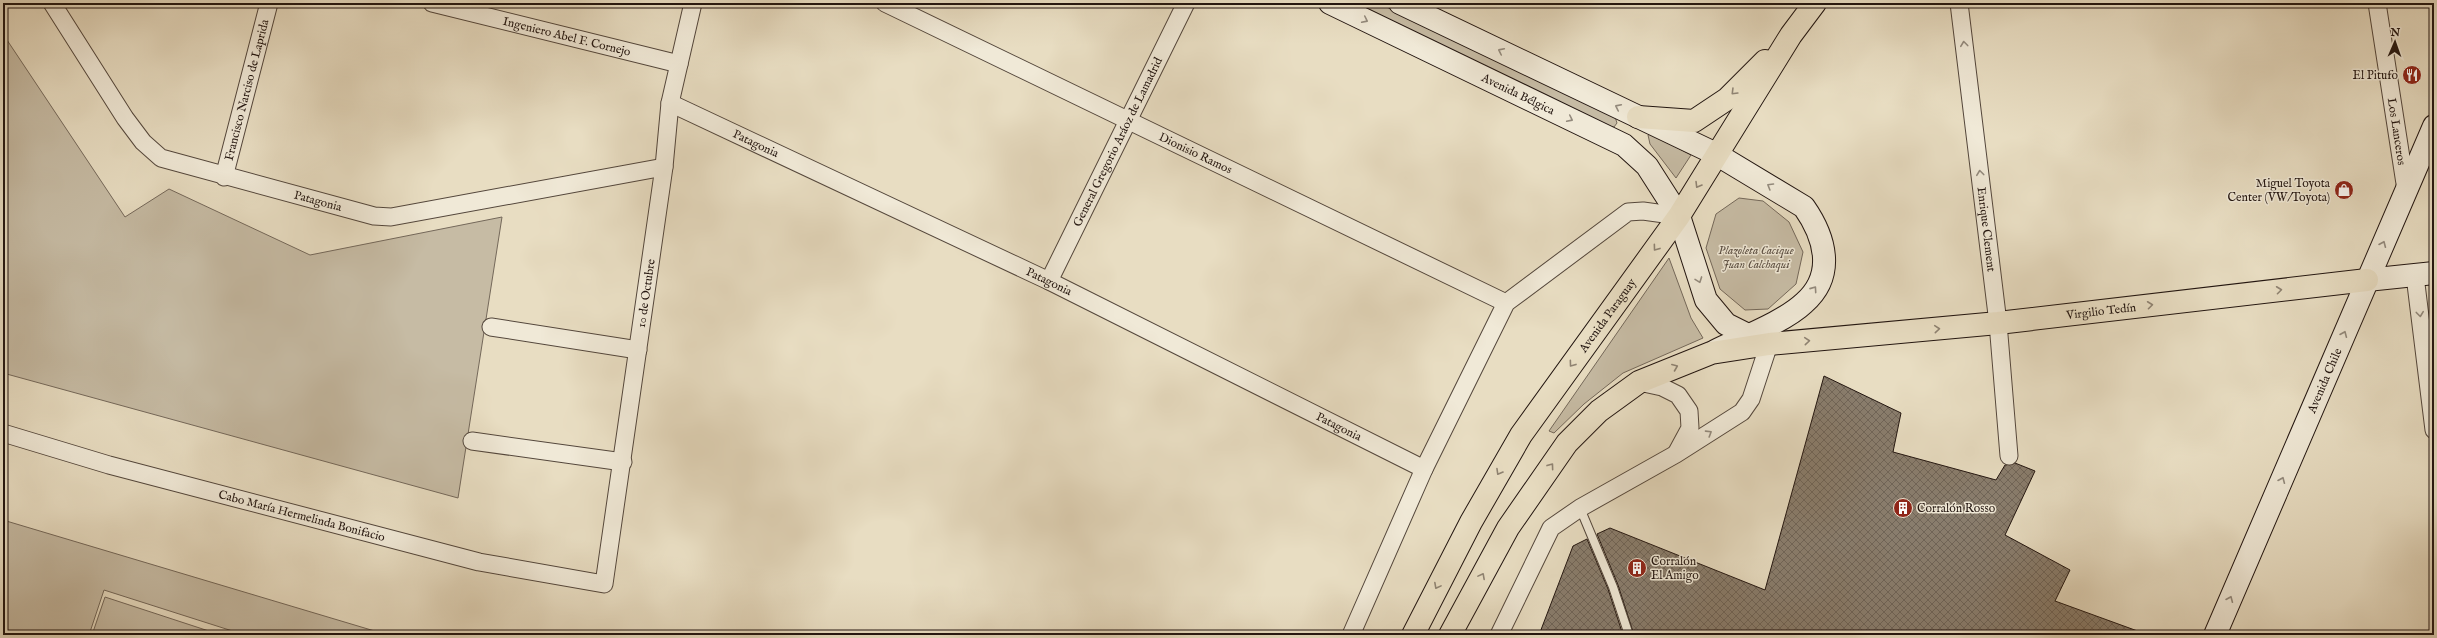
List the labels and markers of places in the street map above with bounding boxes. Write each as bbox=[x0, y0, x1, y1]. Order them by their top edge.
restaurant icon: El Pitufo bbox=[2401, 64, 2423, 86]
place label: El Pitufo bbox=[2353, 68, 2399, 83]
place label: Miguel Toyota Center (VW/Toyota) bbox=[2228, 176, 2331, 205]
shop icon: Miguel Toyota Center (VW/Toyota) bbox=[2333, 179, 2355, 201]
building icon: Corralón Rosso bbox=[1892, 497, 1914, 519]
place label: Corralón Rosso bbox=[1917, 501, 1996, 516]
place label: Corralón El Amigo bbox=[1651, 554, 1699, 583]
building icon: Corralón El Amigo bbox=[1626, 557, 1648, 579]

